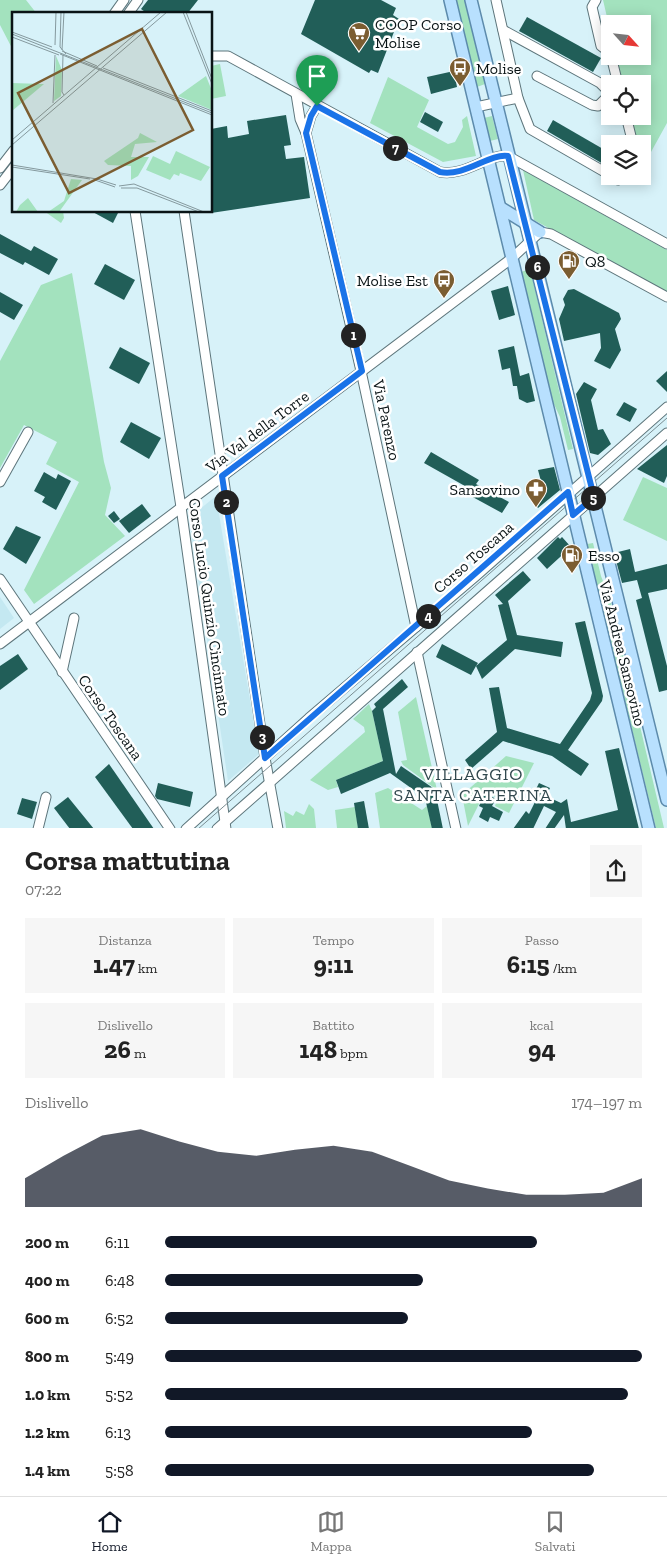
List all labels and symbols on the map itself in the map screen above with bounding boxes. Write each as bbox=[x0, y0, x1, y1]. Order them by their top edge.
inset map bbox=[12, 12, 212, 212]
place label: COOP Corso Molise bbox=[375, 15, 461, 52]
north arrow bbox=[601, 15, 651, 65]
supermarket icon: COOP Corso Molise bbox=[347, 21, 371, 52]
pin bbox=[296, 55, 338, 106]
bus stop icon: Molise bbox=[448, 56, 472, 87]
place label: Molise bbox=[476, 59, 521, 78]
pin: 7 bbox=[382, 136, 408, 160]
fuel station icon: Q8 bbox=[557, 249, 581, 280]
place label: Q8 bbox=[585, 252, 605, 271]
pin: 6 bbox=[524, 254, 550, 280]
bus stop icon: Molise Est bbox=[432, 268, 456, 299]
place label: Molise Est bbox=[357, 271, 428, 290]
pin: 1 bbox=[340, 322, 366, 348]
street label: Via Parenzo bbox=[369, 377, 404, 462]
street label: Via Val della Torre bbox=[201, 386, 313, 477]
pharmacy icon: Sansovino bbox=[524, 477, 548, 508]
place label: Sansovino bbox=[450, 480, 520, 499]
pin: 5 bbox=[580, 486, 606, 510]
pin: 2 bbox=[214, 490, 238, 514]
street label: Corso Lucio Quinzio Cincinnato bbox=[185, 497, 234, 717]
street label: Corso Toscana bbox=[429, 517, 517, 597]
fuel station icon: Esso bbox=[560, 543, 584, 574]
place label: Esso bbox=[588, 546, 620, 565]
street label: Via Andrea Sansovino bbox=[595, 577, 650, 728]
pin: 4 bbox=[416, 604, 440, 628]
street label: Corso Toscana bbox=[74, 671, 147, 764]
pin: 3 bbox=[250, 724, 274, 750]
district label: VILLAGGIO SANTA CATERINA bbox=[393, 763, 553, 806]

